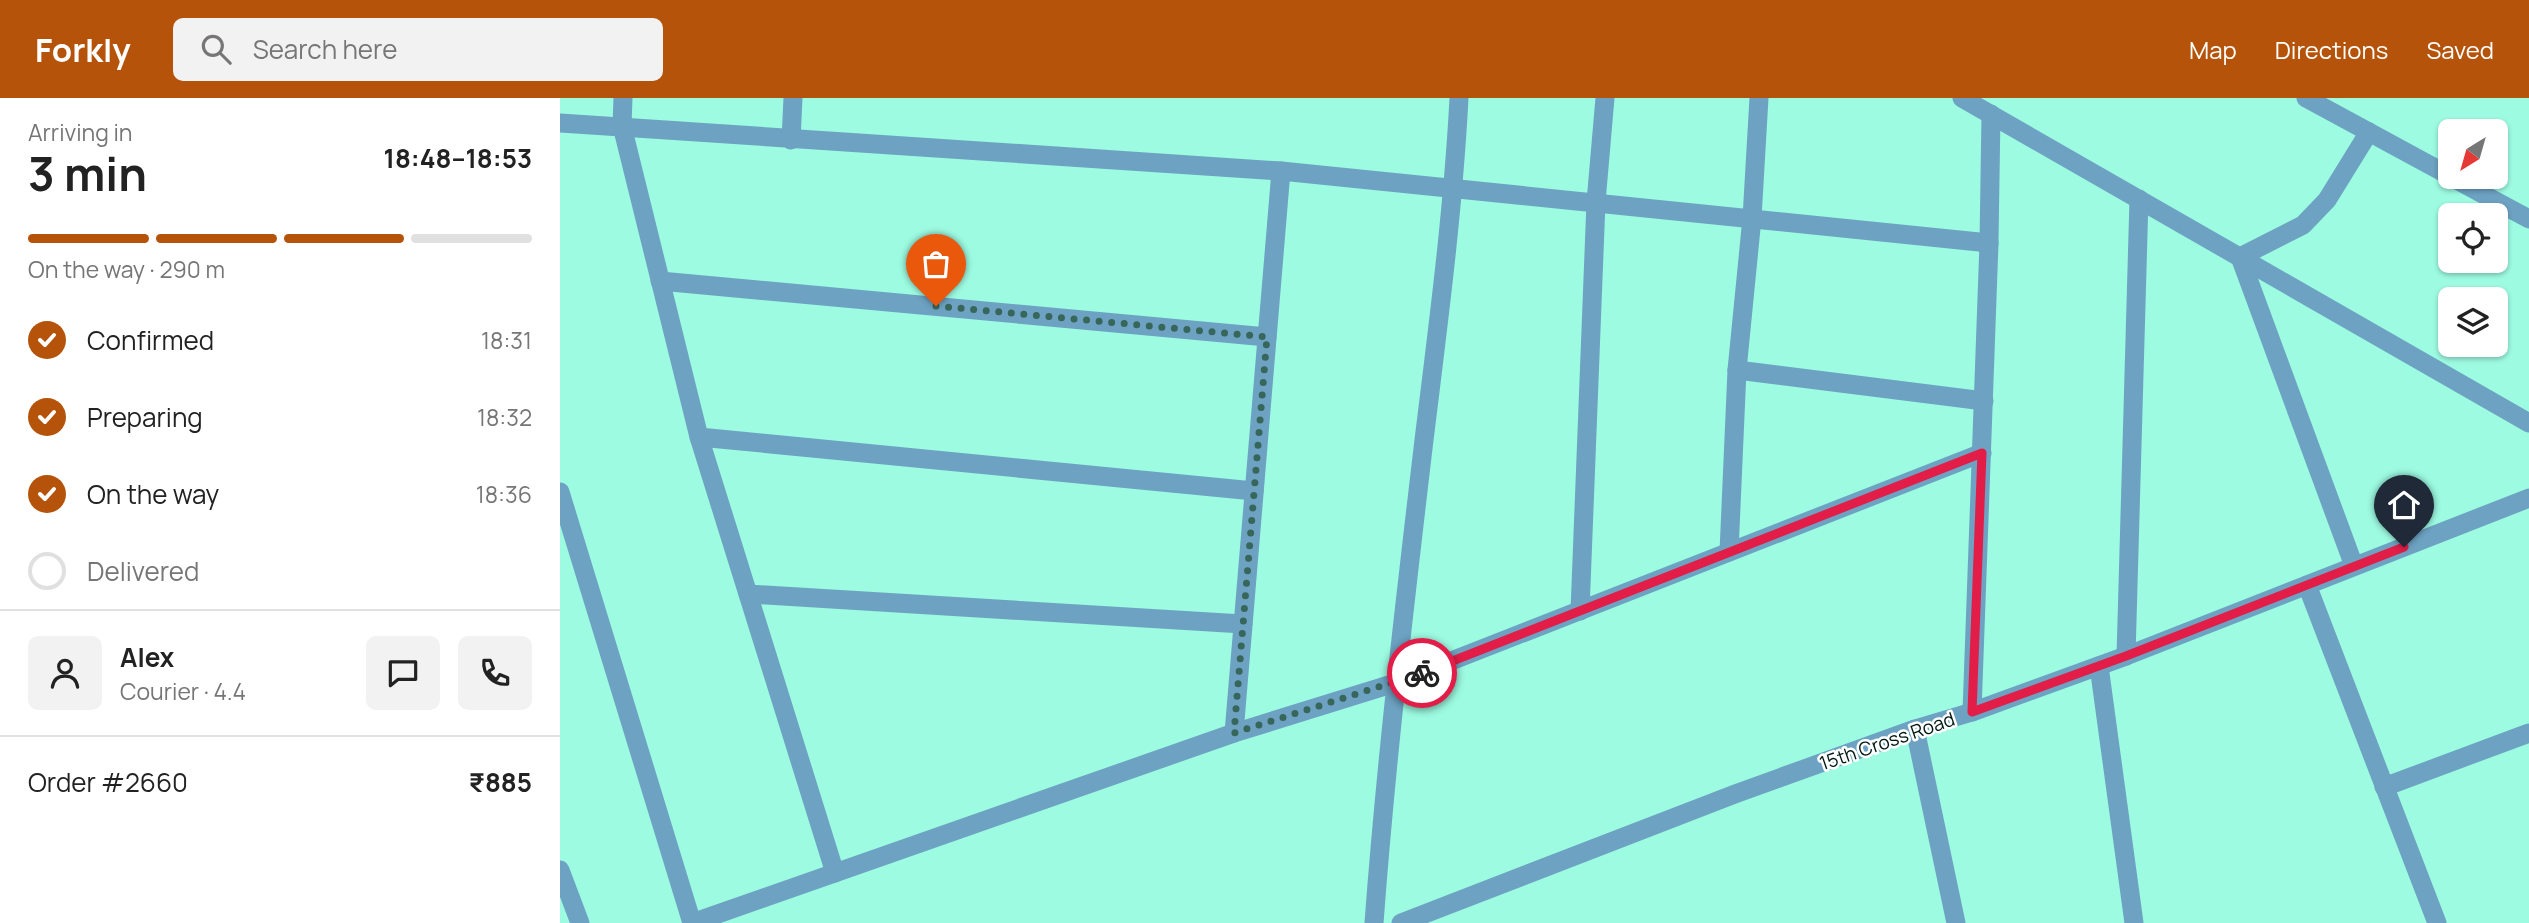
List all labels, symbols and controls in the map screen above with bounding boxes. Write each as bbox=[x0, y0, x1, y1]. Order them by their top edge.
search box bbox=[173, 18, 663, 81]
text: Forkly bbox=[35, 27, 131, 72]
icon: search bbox=[197, 30, 235, 68]
text: Search here bbox=[253, 31, 397, 67]
text: Map bbox=[2189, 33, 2237, 66]
text: Directions bbox=[2275, 33, 2388, 66]
text: Saved bbox=[2426, 33, 2494, 66]
text: Arriving in bbox=[28, 116, 133, 148]
north arrow bbox=[2438, 119, 2508, 189]
map controls bbox=[2438, 119, 2508, 357]
text: 18:48–18:53 bbox=[384, 140, 532, 176]
text: 3 min bbox=[28, 142, 147, 205]
button: locate bbox=[2438, 203, 2508, 273]
pin bbox=[906, 234, 966, 306]
icon: bag bbox=[917, 245, 955, 283]
text: On the way · 290 m bbox=[28, 253, 225, 285]
button: layers bbox=[2438, 287, 2508, 357]
icon: check bbox=[28, 321, 66, 359]
text: Confirmed bbox=[87, 322, 214, 358]
text: 18:31 bbox=[481, 324, 532, 356]
icon: check bbox=[28, 398, 66, 436]
text: Preparing bbox=[87, 399, 203, 435]
text: 18:32 bbox=[477, 401, 532, 433]
icon: check bbox=[28, 475, 66, 513]
pin bbox=[2374, 475, 2434, 547]
text: On the way bbox=[87, 476, 219, 512]
text: 18:36 bbox=[476, 478, 532, 510]
icon: home bbox=[2385, 486, 2423, 524]
text: Delivered bbox=[87, 553, 199, 589]
button: person bbox=[28, 636, 102, 710]
button: chat bbox=[366, 636, 440, 710]
button: phone bbox=[458, 636, 532, 710]
courier bbox=[1387, 638, 1457, 708]
text: Alex bbox=[120, 639, 174, 675]
icon: bike bbox=[1403, 654, 1441, 692]
text: Courier · 4.4 bbox=[120, 675, 246, 707]
street label: 15th Cross Road bbox=[1816, 706, 1958, 776]
text: Order #2660 bbox=[28, 764, 188, 800]
text: ₹885 bbox=[469, 764, 532, 800]

